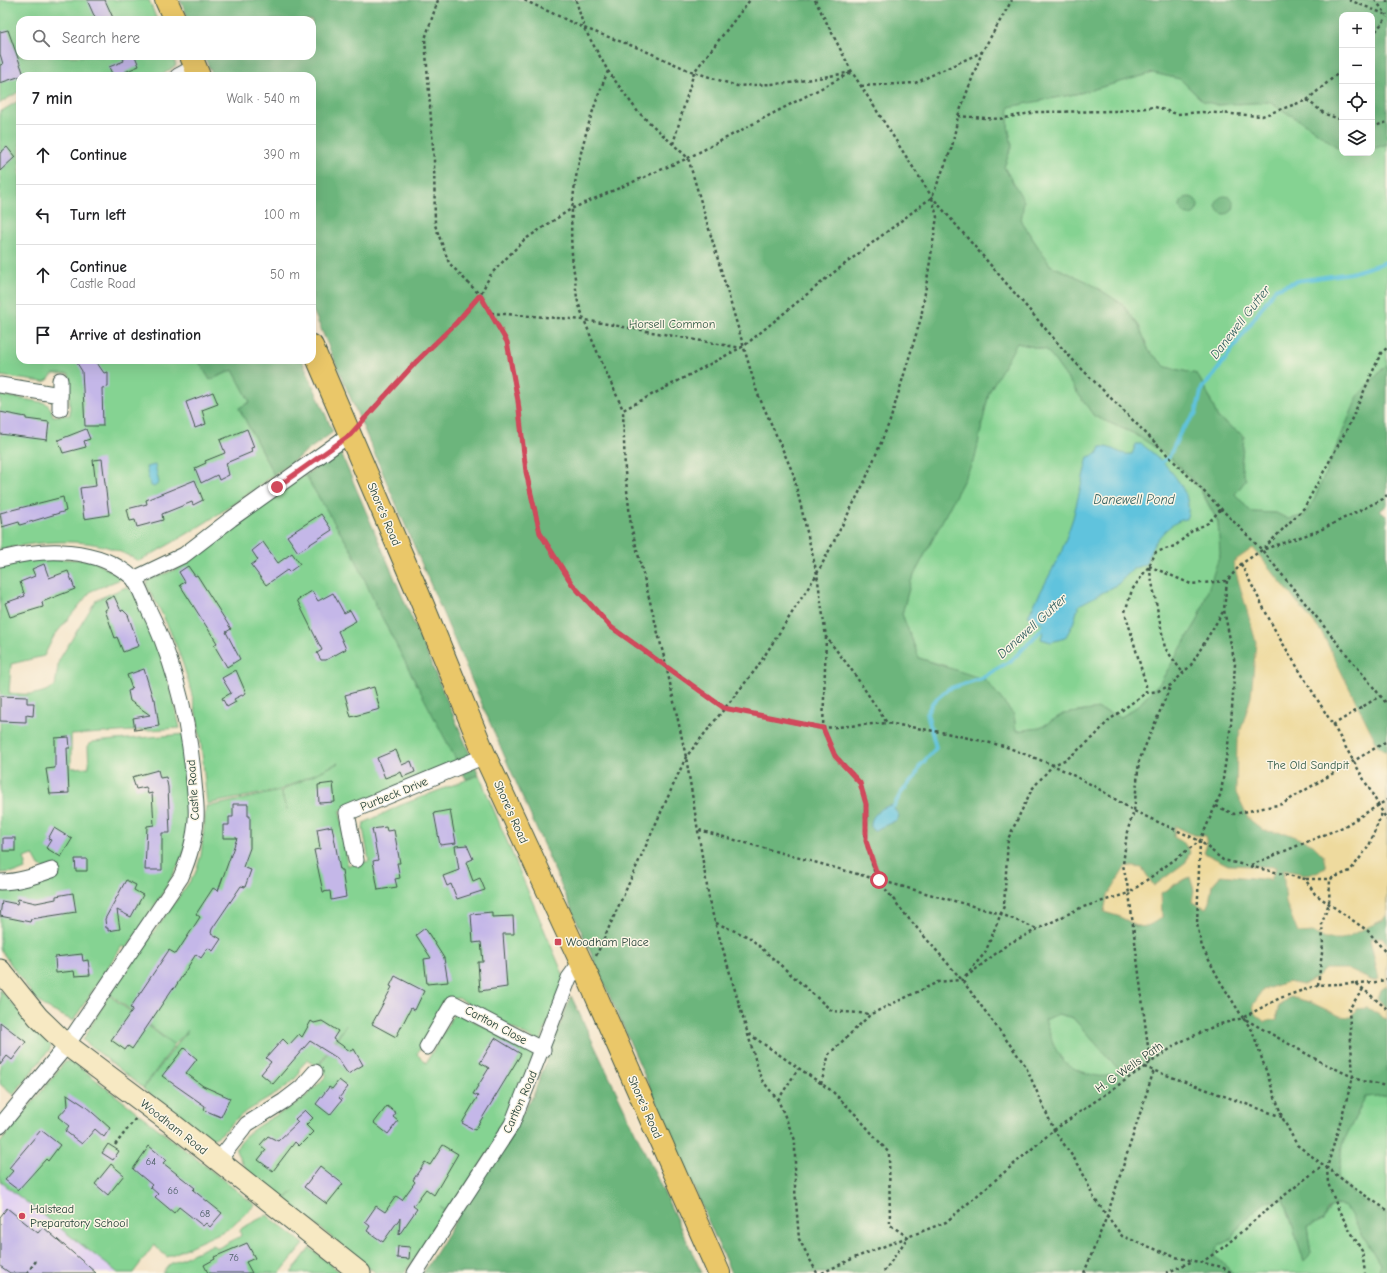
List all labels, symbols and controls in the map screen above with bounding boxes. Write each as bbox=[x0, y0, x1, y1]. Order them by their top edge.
map controls bbox=[1339, 12, 1375, 156]
button: + bbox=[1339, 12, 1375, 48]
search box bbox=[16, 16, 316, 60]
icon: search bbox=[30, 27, 52, 49]
text: Search here bbox=[62, 29, 140, 47]
button: − bbox=[1339, 48, 1375, 84]
button: locate bbox=[1339, 84, 1375, 120]
text: 7 min bbox=[32, 89, 73, 108]
text: Walk · 540 m bbox=[226, 91, 300, 106]
button: layers bbox=[1339, 120, 1375, 156]
icon: ahead bbox=[32, 144, 54, 166]
text: Continue bbox=[70, 146, 127, 164]
text: 390 m bbox=[264, 147, 300, 162]
icon: left bbox=[32, 204, 54, 226]
text: Turn left bbox=[70, 206, 126, 224]
text: 100 m bbox=[264, 207, 300, 222]
text: Continue bbox=[70, 258, 127, 276]
icon: ahead bbox=[32, 264, 54, 286]
text: 50 m bbox=[270, 267, 300, 282]
text: Castle Road bbox=[70, 276, 136, 291]
water label: Danewell Gutter bbox=[1207, 282, 1274, 362]
park label: Horsell Common bbox=[629, 317, 715, 331]
icon: arrive bbox=[32, 324, 54, 346]
text: Arrive at destination bbox=[70, 326, 201, 344]
route end bbox=[268, 478, 286, 496]
street label: Shore's Road bbox=[364, 480, 404, 548]
water label: Danewell Pond bbox=[1093, 492, 1176, 507]
water label: Danewell Gutter bbox=[994, 590, 1071, 661]
park label: The Old Sandpit bbox=[1267, 758, 1349, 772]
street label: Castle Road bbox=[184, 759, 202, 821]
street label: Purbeck Drive bbox=[358, 774, 430, 814]
street label: Shore's Road bbox=[491, 778, 531, 846]
route start bbox=[870, 871, 888, 889]
place label: Woodham Place bbox=[566, 935, 649, 949]
marker: Woodham Place bbox=[553, 937, 563, 947]
street label: Carlton Close bbox=[463, 1003, 529, 1047]
street label: H. G Wells Path bbox=[1093, 1039, 1165, 1095]
street label: Carlton Road bbox=[500, 1069, 540, 1135]
street label: Shore's Road bbox=[625, 1073, 665, 1141]
street label: Woodham Road bbox=[138, 1096, 210, 1158]
house number: 64 bbox=[146, 1156, 156, 1168]
house number: 66 bbox=[168, 1185, 178, 1197]
place label: Halstead Preparatory School bbox=[30, 1202, 128, 1230]
house number: 68 bbox=[200, 1208, 210, 1220]
marker: Halstead Preparatory School bbox=[17, 1211, 27, 1221]
house number: 76 bbox=[229, 1252, 239, 1264]

